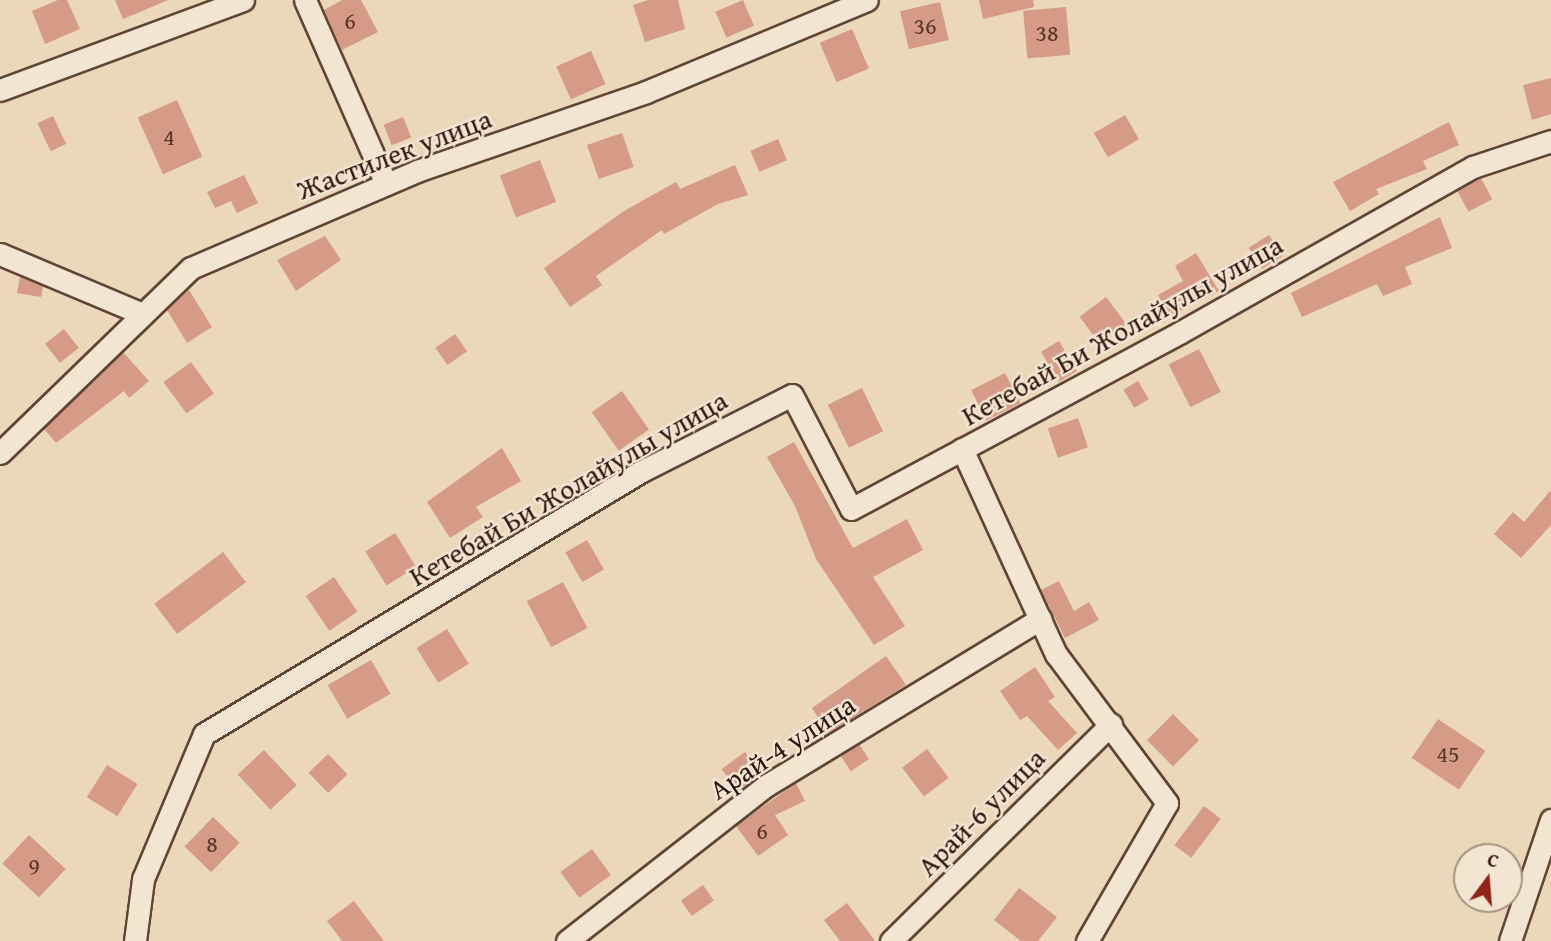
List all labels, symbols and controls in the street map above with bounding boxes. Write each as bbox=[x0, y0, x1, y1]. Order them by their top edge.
house number: 6 bbox=[344, 7, 356, 35]
house number: 36 bbox=[913, 12, 937, 40]
house number: 38 bbox=[1035, 19, 1059, 47]
street label: Жастилек улица bbox=[292, 101, 496, 207]
house number: 4 bbox=[163, 123, 175, 151]
street label: Кетебай Би Жолайулы улица bbox=[956, 228, 1288, 432]
street label: Кетебай Би Жолайулы улица bbox=[403, 383, 733, 593]
street label: Арай-4 улица bbox=[703, 687, 861, 807]
house number: 45 bbox=[1436, 740, 1460, 768]
street label: Арай-6 улица bbox=[910, 741, 1052, 883]
house number: 6 bbox=[756, 817, 768, 845]
house number: 8 bbox=[206, 830, 218, 858]
north arrow bbox=[1453, 843, 1523, 913]
text: С bbox=[1484, 845, 1502, 875]
house number: 9 bbox=[28, 852, 40, 880]

